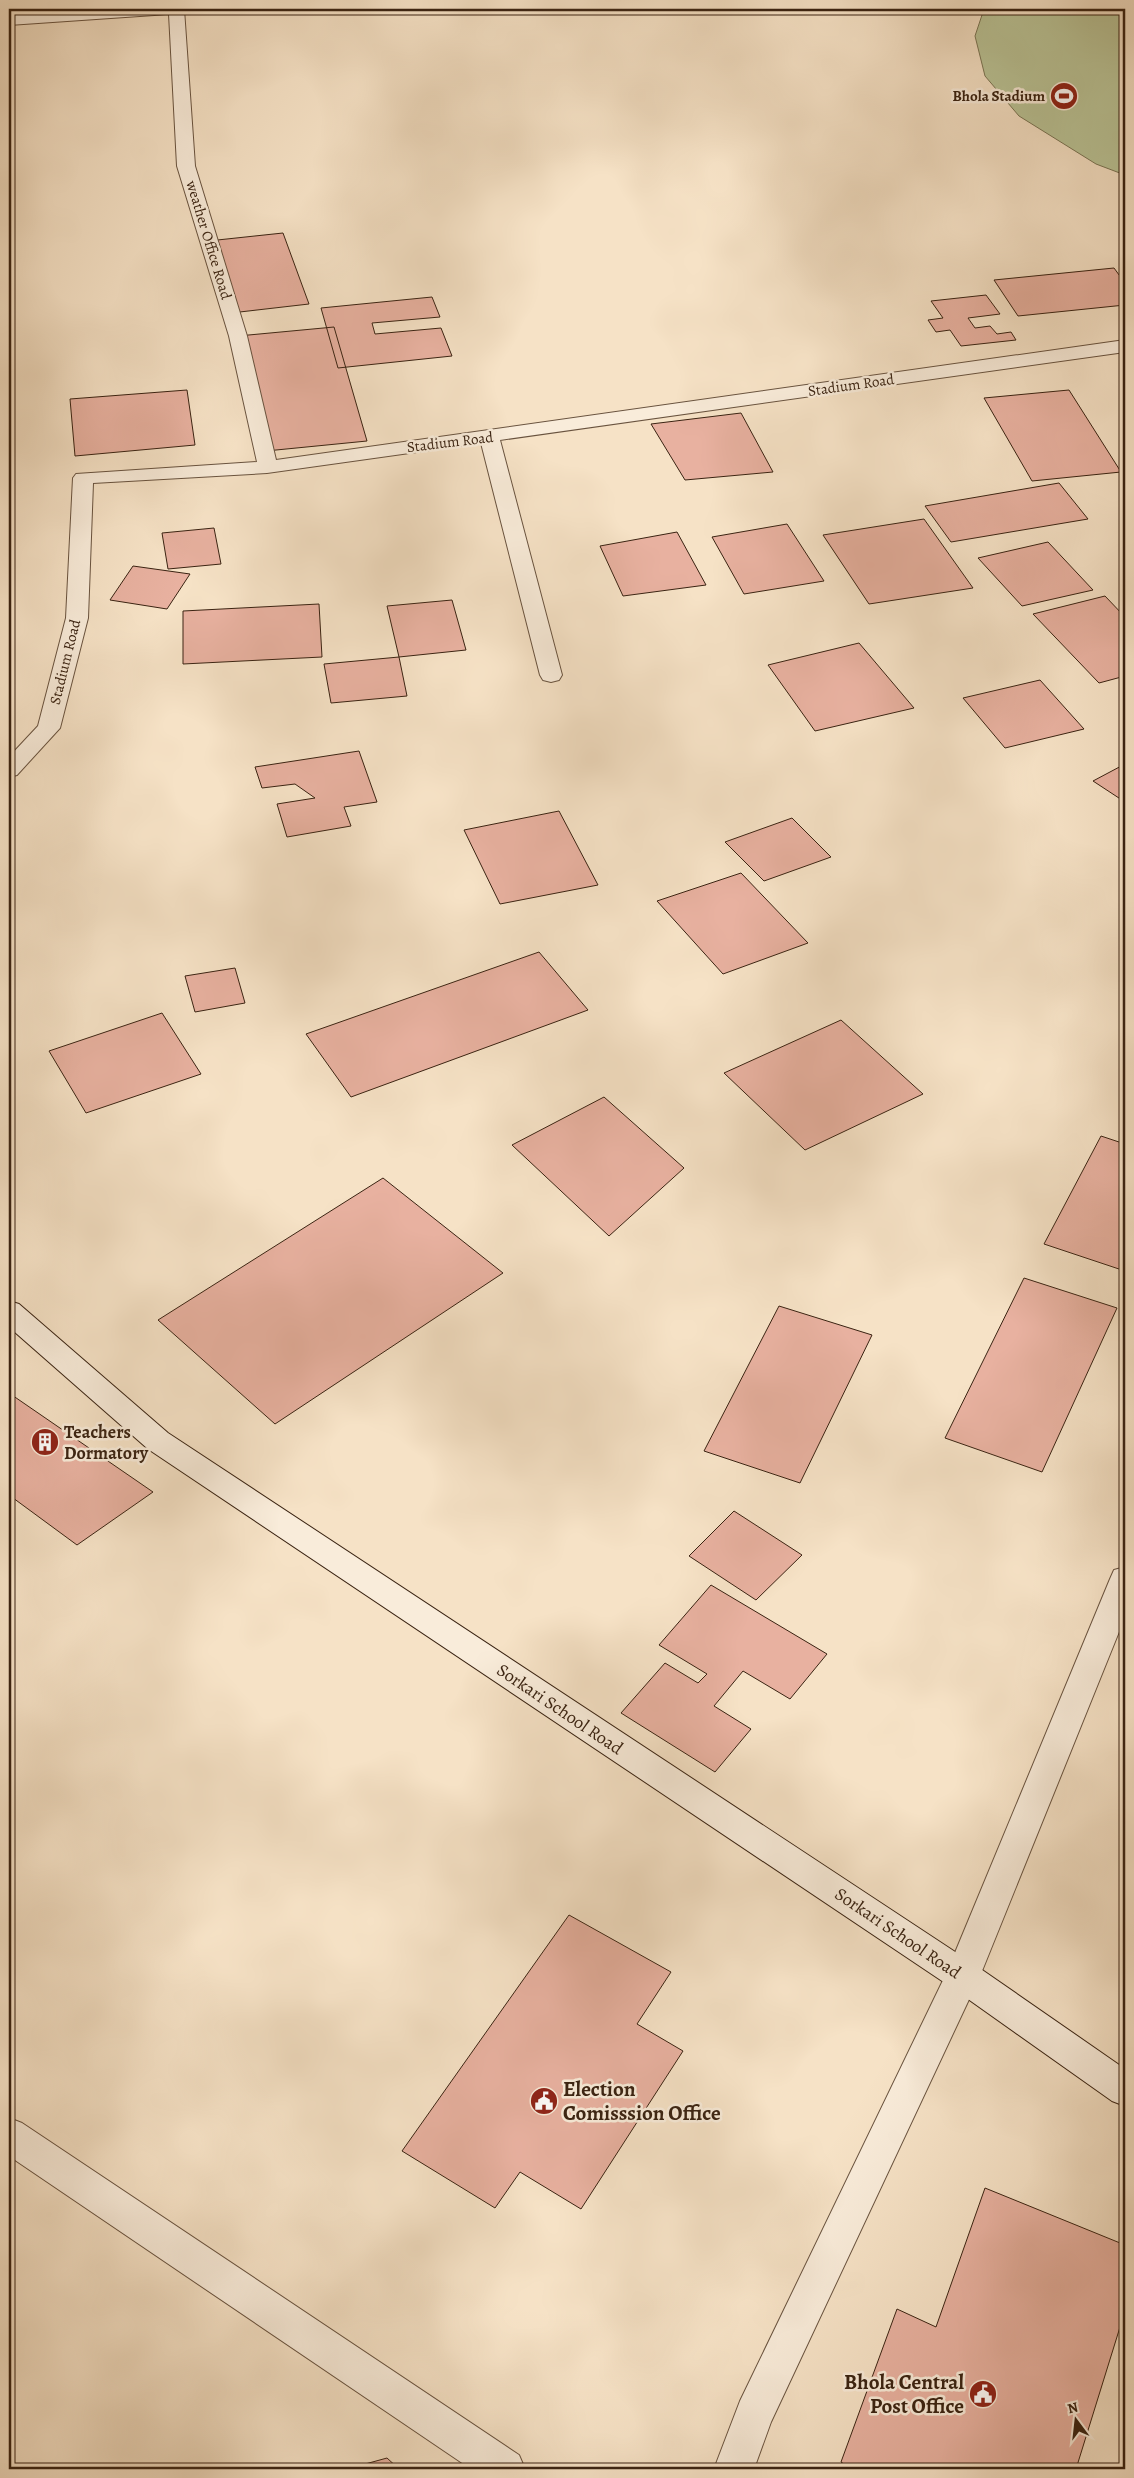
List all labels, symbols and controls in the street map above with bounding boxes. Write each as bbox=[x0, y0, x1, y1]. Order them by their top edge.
sports icon: Bhola Stadium bbox=[1049, 81, 1079, 111]
place label: Bhola Stadium bbox=[952, 86, 1045, 106]
street label: weather Office Road bbox=[181, 177, 237, 303]
street label: Stadium Road bbox=[807, 369, 896, 401]
street label: Stadium Road bbox=[406, 427, 495, 457]
street label: Stadium Road bbox=[45, 616, 85, 707]
place label: Teachers Dormatory bbox=[64, 1420, 149, 1465]
building icon: Teachers Dormatory bbox=[30, 1427, 60, 1457]
street label: Sorkari School Road bbox=[492, 1658, 628, 1760]
street label: Sorkari School Road bbox=[830, 1882, 966, 1984]
place label: Election Comisssion Office bbox=[563, 2075, 721, 2127]
public building icon: Election Comisssion Office bbox=[529, 2086, 559, 2116]
place label: Bhola Central Post Office bbox=[844, 2368, 964, 2420]
public building icon: Bhola Central Post Office bbox=[968, 2379, 998, 2409]
north arrow bbox=[1052, 2396, 1102, 2446]
text: N bbox=[1065, 2397, 1080, 2418]

